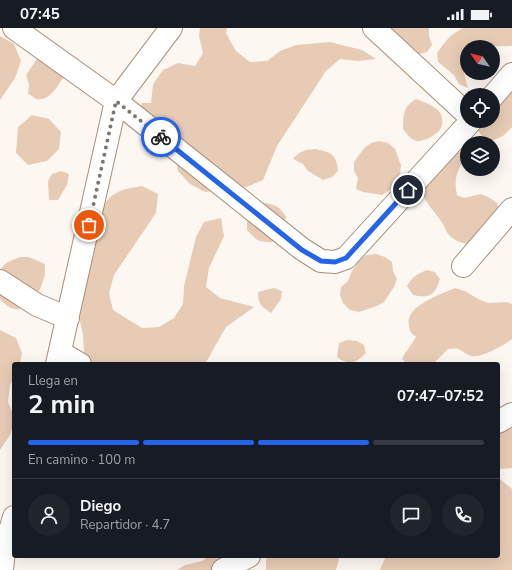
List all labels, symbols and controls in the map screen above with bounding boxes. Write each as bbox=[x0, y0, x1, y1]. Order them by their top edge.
text: 07:45 bbox=[20, 4, 60, 24]
north arrow bbox=[460, 40, 500, 80]
map controls bbox=[460, 40, 500, 176]
button: locate bbox=[460, 88, 500, 128]
courier bbox=[141, 117, 181, 157]
icon: bike bbox=[150, 126, 172, 148]
button: layers bbox=[460, 136, 500, 176]
pin bbox=[391, 173, 425, 207]
icon: home bbox=[397, 179, 419, 201]
pin bbox=[72, 208, 106, 242]
icon: bag bbox=[78, 214, 100, 236]
text: Llega en bbox=[28, 372, 78, 390]
text: 07:47–07:52 bbox=[397, 386, 484, 406]
text: 2 min bbox=[28, 387, 95, 422]
text: En camino · 100 m bbox=[28, 451, 135, 469]
button: person bbox=[28, 494, 70, 536]
button: chat bbox=[390, 494, 432, 536]
button: phone bbox=[442, 494, 484, 536]
text: Diego bbox=[80, 496, 121, 516]
text: Repartidor · 4.7 bbox=[80, 516, 170, 534]

